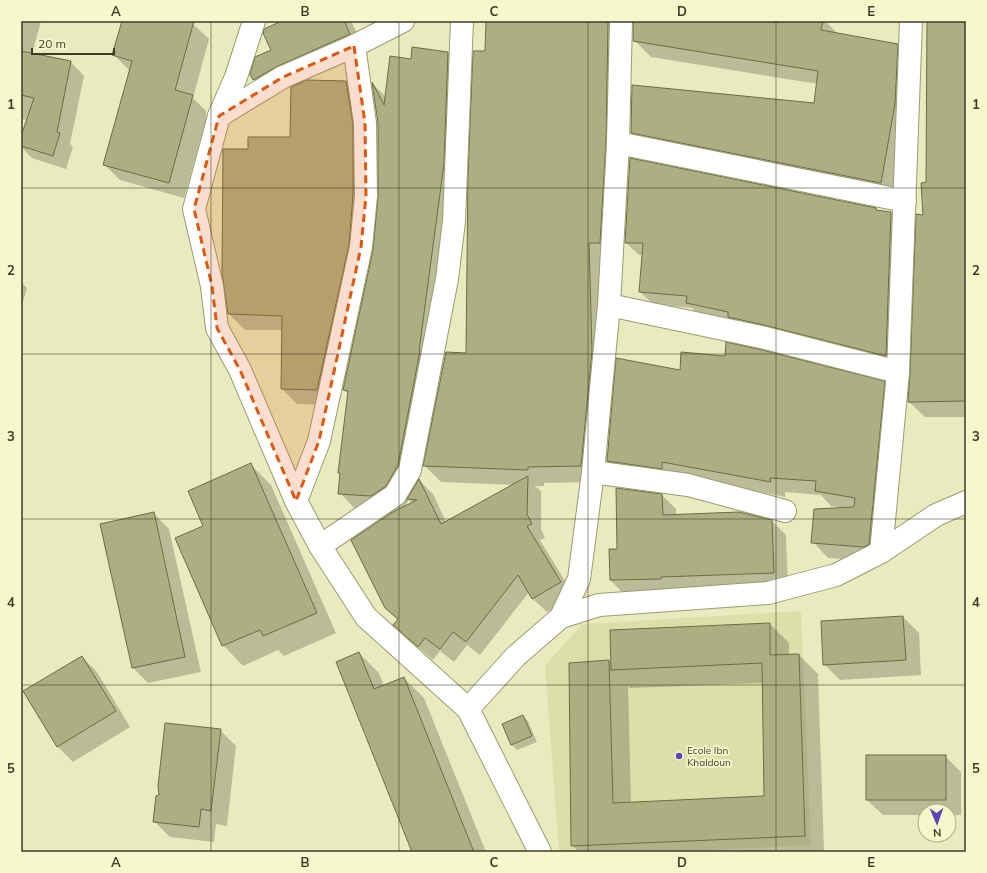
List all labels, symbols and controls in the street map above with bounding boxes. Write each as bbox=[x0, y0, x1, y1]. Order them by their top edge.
text: A bbox=[111, 3, 121, 19]
text: B bbox=[301, 3, 310, 19]
text: C bbox=[490, 3, 499, 19]
text: D bbox=[677, 3, 687, 19]
text: E bbox=[867, 3, 875, 19]
scale bar bbox=[32, 30, 114, 56]
text: 20 m bbox=[38, 36, 66, 51]
text: 1 bbox=[7, 96, 15, 112]
text: 1 bbox=[972, 96, 980, 112]
text: 2 bbox=[7, 262, 15, 278]
text: 2 bbox=[972, 262, 980, 278]
text: 3 bbox=[7, 428, 15, 444]
text: 3 bbox=[972, 428, 980, 444]
text: 4 bbox=[7, 594, 15, 610]
text: 4 bbox=[972, 594, 980, 610]
place label: Ecole Ibn Khaldoun bbox=[687, 744, 731, 769]
marker: Ecole Ibn Khaldoun bbox=[674, 751, 684, 761]
text: 5 bbox=[7, 760, 15, 776]
text: 5 bbox=[972, 760, 980, 776]
north arrow bbox=[917, 803, 957, 843]
text: N bbox=[933, 826, 942, 840]
text: A bbox=[111, 854, 121, 870]
text: B bbox=[301, 854, 310, 870]
text: C bbox=[490, 854, 499, 870]
text: D bbox=[677, 854, 687, 870]
text: E bbox=[867, 854, 875, 870]

